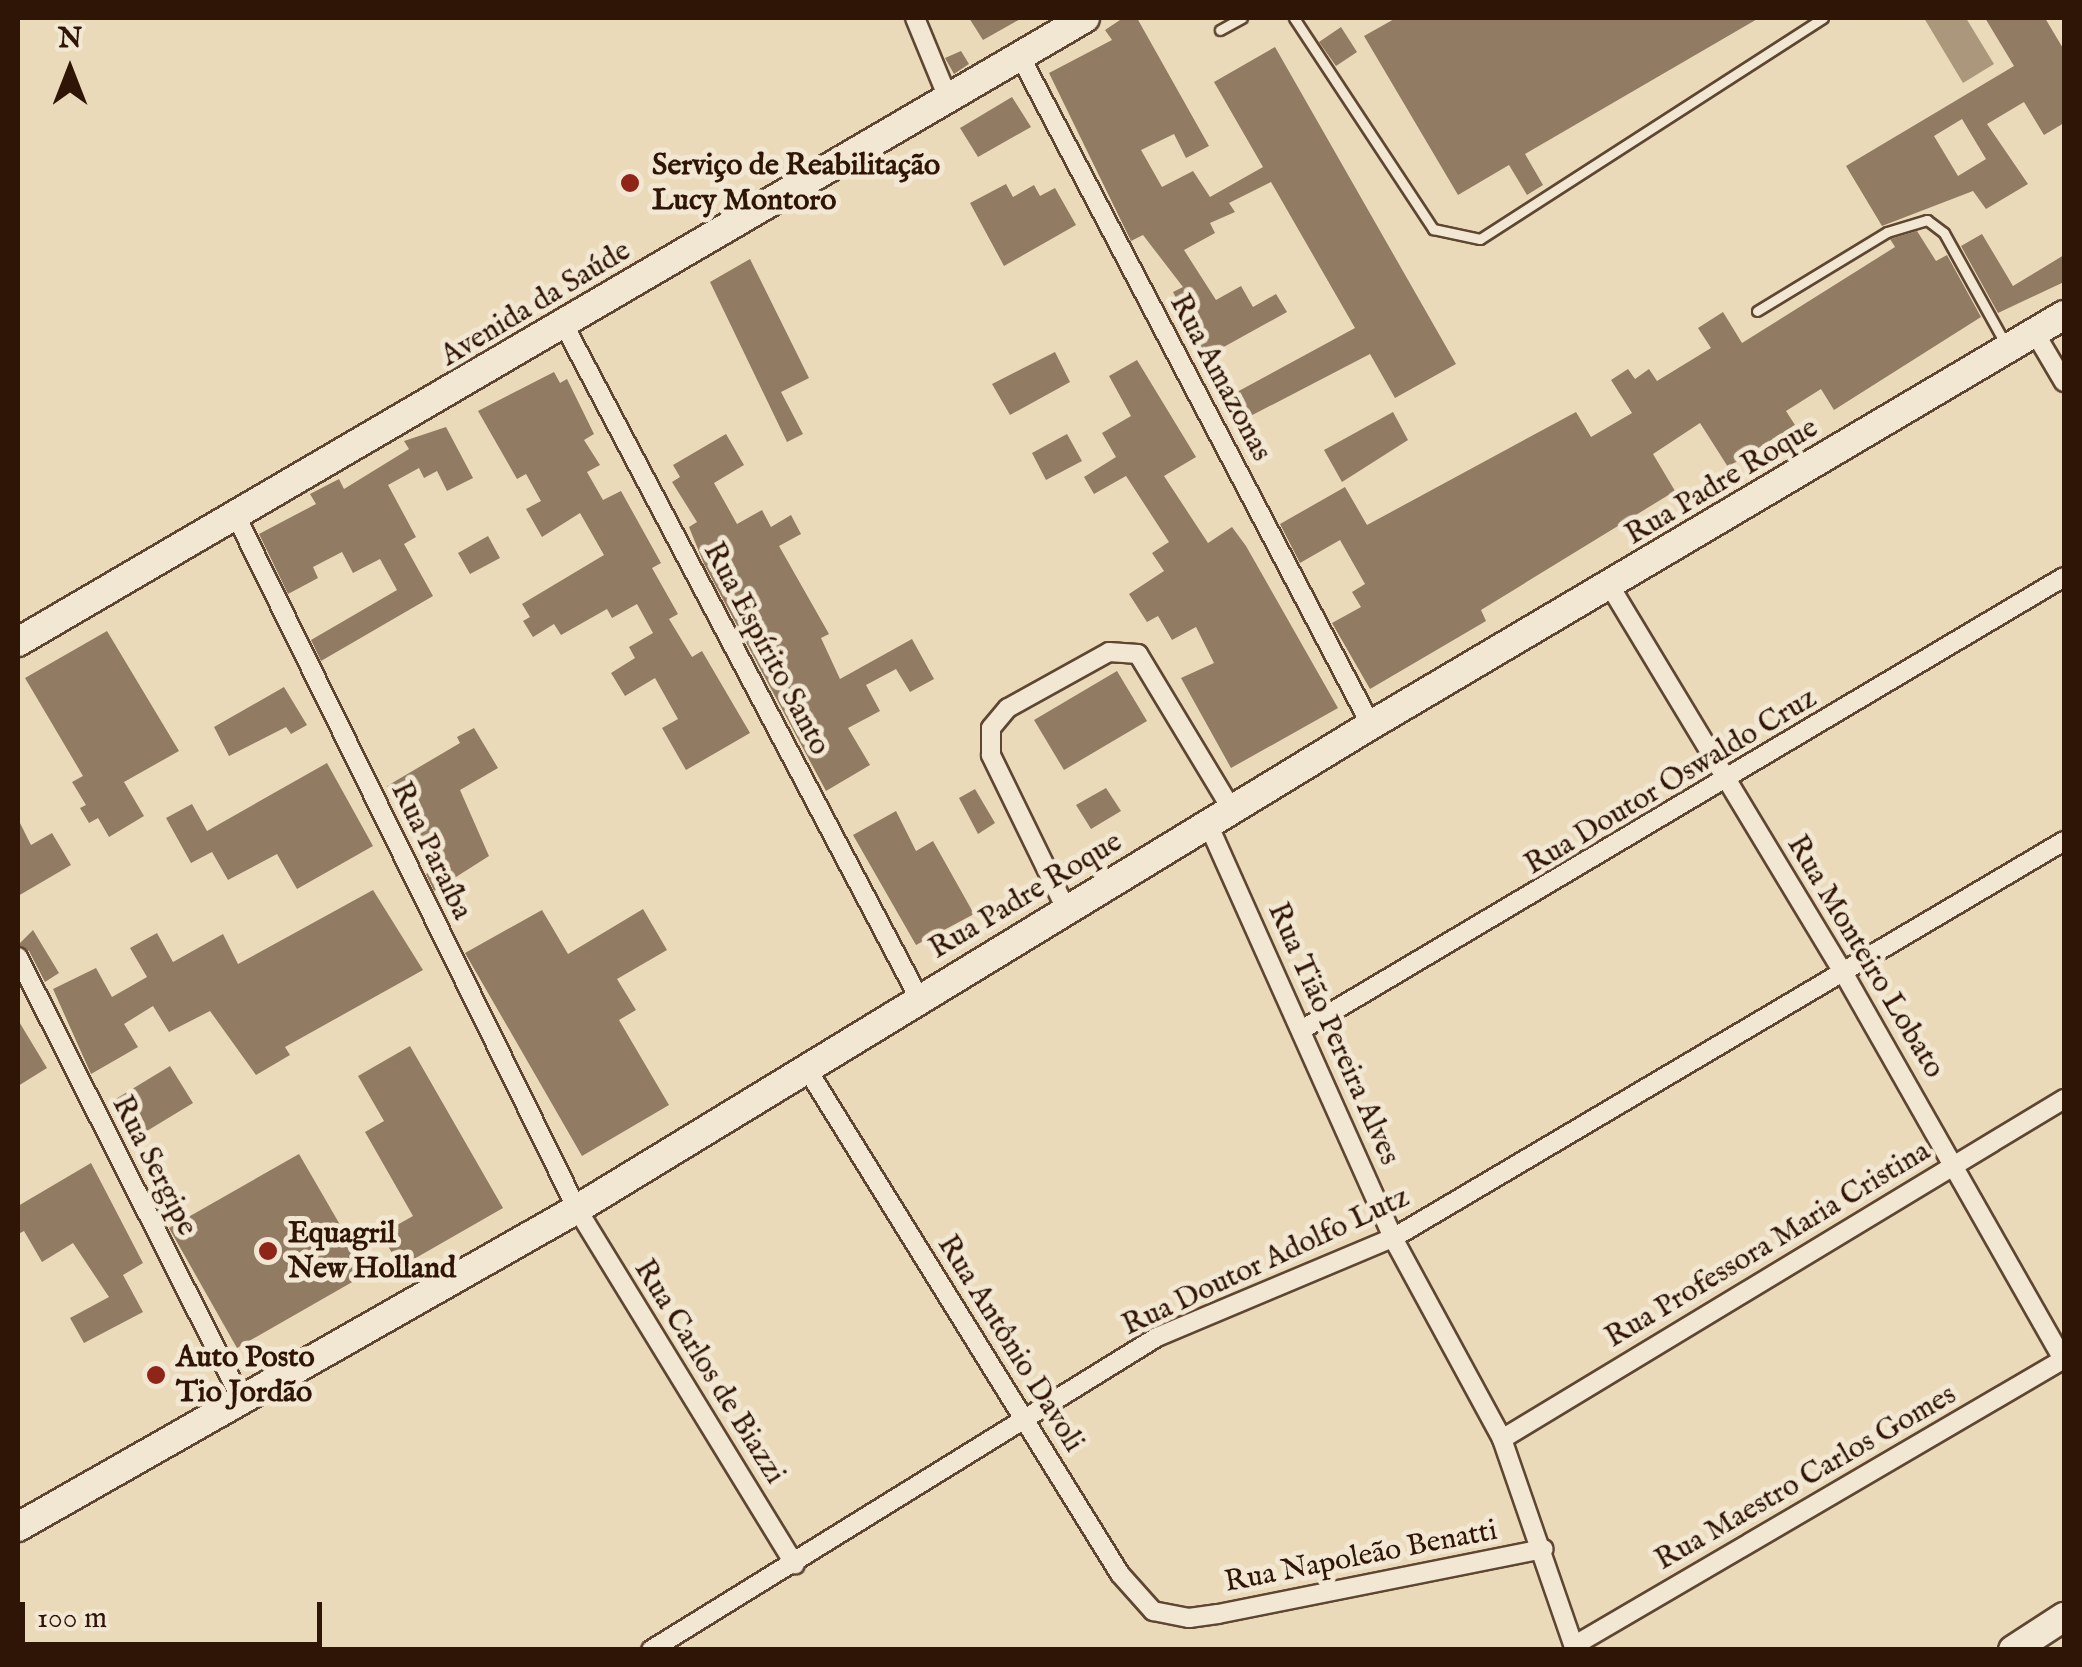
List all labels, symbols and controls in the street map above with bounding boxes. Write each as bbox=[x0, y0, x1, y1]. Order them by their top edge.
north arrow bbox=[20, 20, 120, 120]
text: N bbox=[58, 22, 82, 57]
place label: Serviço de Reabilitação Lucy Montoro bbox=[652, 148, 940, 218]
marker: Serviço de Reabilitação Lucy Montoro bbox=[617, 170, 643, 196]
street label: Avenida da Saúde bbox=[435, 233, 637, 375]
street label: Rua Amazonas bbox=[1161, 288, 1279, 468]
street label: Rua Padre Roque bbox=[1619, 410, 1825, 554]
street label: Rua Espírito Santo bbox=[695, 536, 837, 762]
street label: Rua Doutor Oswaldo Cruz bbox=[1519, 681, 1823, 883]
street label: Rua Paraíba bbox=[382, 776, 480, 926]
street label: Rua Padre Roque bbox=[923, 824, 1129, 968]
street label: Rua Monteiro Lobato bbox=[1778, 829, 1952, 1085]
street label: Rua Tião Pereira Alves bbox=[1259, 897, 1407, 1171]
street label: Rua Sergipe bbox=[103, 1090, 205, 1242]
street label: Rua Professora Maria Cristina bbox=[1599, 1134, 1937, 1356]
street label: Rua Doutor Adolfo Lutz bbox=[1117, 1180, 1415, 1344]
place label: Equagril New Holland bbox=[288, 1216, 456, 1286]
street label: Rua Antônio Davoli bbox=[929, 1229, 1091, 1459]
marker: Equagril New Holland bbox=[257, 1240, 279, 1262]
street label: Rua Carlos de Biazzi bbox=[626, 1253, 792, 1491]
place label: Auto Posto Tio Jordão bbox=[176, 1340, 315, 1410]
marker: Auto Posto Tio Jordão bbox=[145, 1364, 167, 1386]
street label: Rua Maestro Carlos Gomes bbox=[1649, 1377, 1963, 1579]
street label: Rua Napoleão Benatti bbox=[1222, 1513, 1500, 1601]
scale bar bbox=[25, 1582, 328, 1644]
text: 100 m bbox=[37, 1600, 107, 1638]

